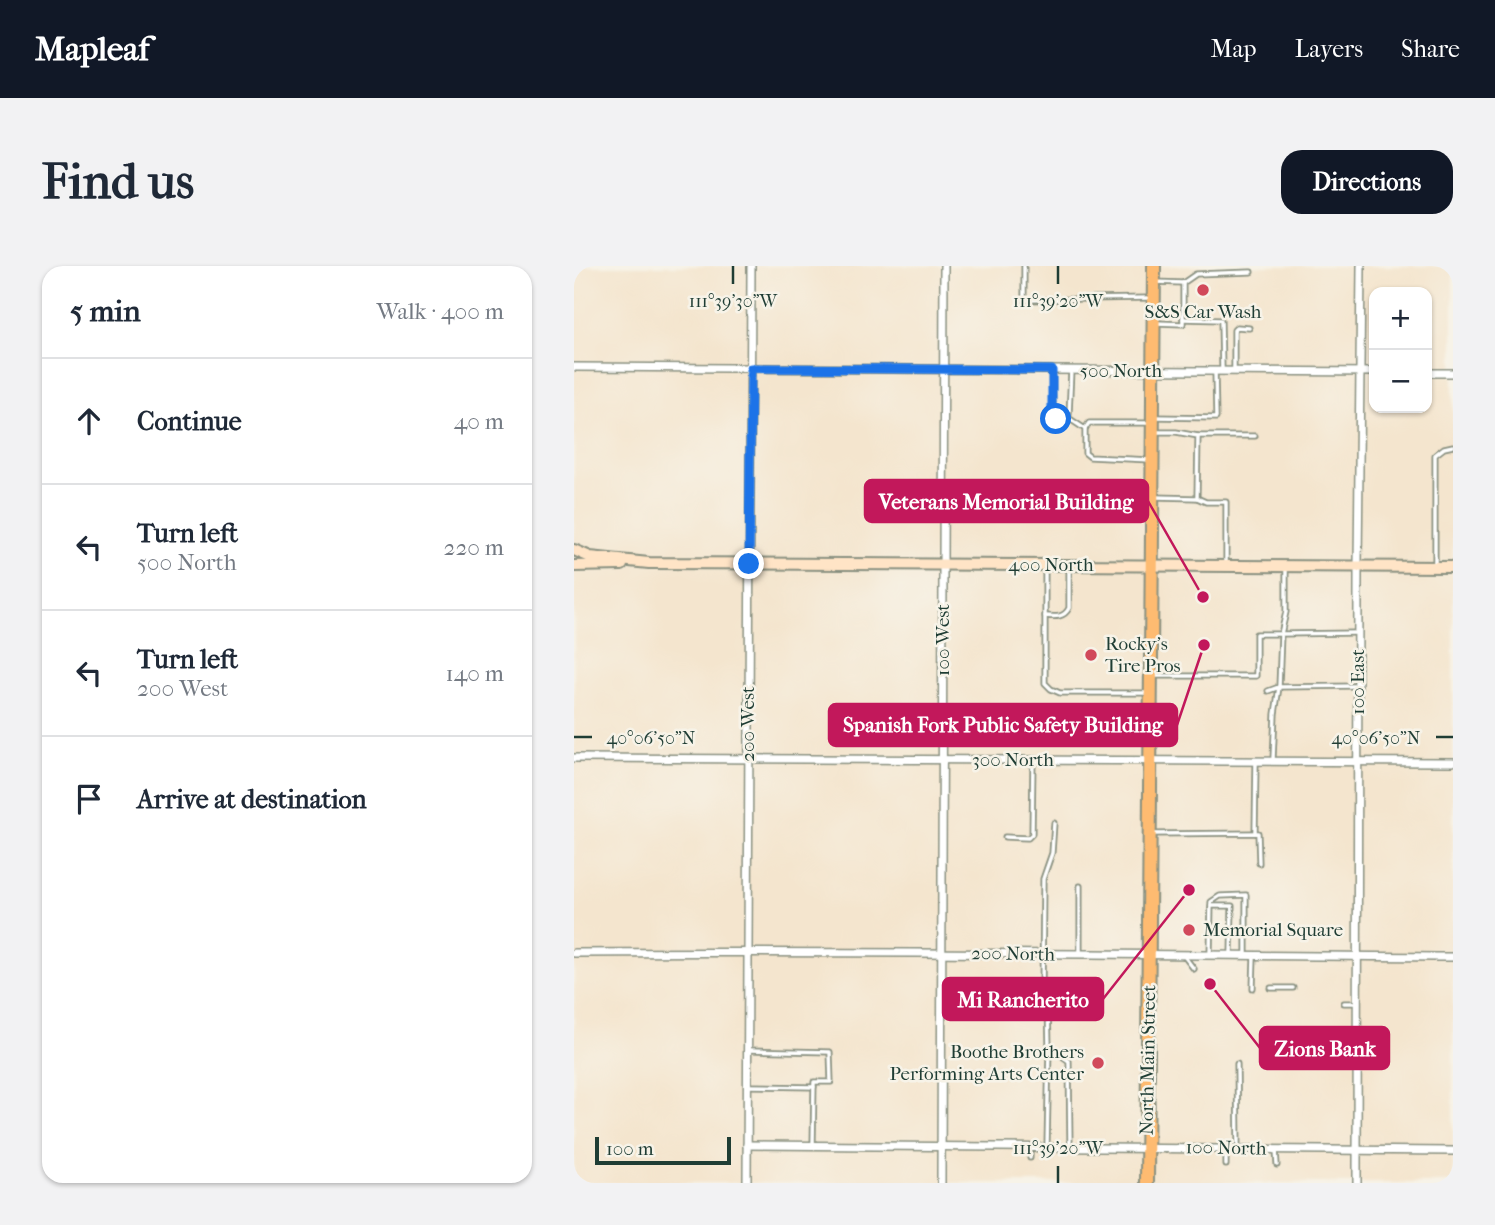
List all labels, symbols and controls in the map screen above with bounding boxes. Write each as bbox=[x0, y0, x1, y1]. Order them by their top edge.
text: Mapleaf bbox=[35, 30, 149, 69]
text: Map bbox=[1211, 35, 1257, 63]
text: Layers bbox=[1295, 35, 1363, 63]
text: Share bbox=[1401, 35, 1460, 63]
button: Directions bbox=[1281, 150, 1453, 214]
text: Find us bbox=[42, 153, 194, 211]
marker: S&S Car Wash bbox=[1195, 282, 1211, 298]
map controls bbox=[1369, 287, 1432, 413]
button: + bbox=[1369, 287, 1432, 350]
text: 111°39'30"W bbox=[689, 291, 779, 312]
text: 111°39'20"W bbox=[1013, 291, 1105, 312]
text: 5 min bbox=[70, 294, 141, 329]
text: Walk · 400 m bbox=[377, 298, 504, 325]
place label: S&S Car Wash bbox=[1145, 301, 1262, 323]
button: − bbox=[1369, 350, 1432, 413]
street label: 500 North bbox=[1080, 360, 1163, 382]
icon: ahead bbox=[70, 402, 108, 440]
route start bbox=[1040, 403, 1071, 434]
text: Continue bbox=[137, 406, 242, 437]
text: 40 m bbox=[454, 408, 504, 435]
callout: Veterans Memorial Building bbox=[865, 480, 1148, 522]
text: Veterans Memorial Building bbox=[878, 490, 1134, 514]
text: Turn left bbox=[137, 518, 238, 549]
icon: left bbox=[70, 528, 108, 566]
text: 220 m bbox=[444, 534, 504, 561]
route end bbox=[733, 548, 764, 579]
text: 500 North bbox=[137, 549, 237, 576]
street label: 400 North bbox=[1008, 554, 1094, 576]
street label: 100 West bbox=[932, 604, 954, 676]
place label: Rocky's Tire Pros bbox=[1105, 633, 1181, 677]
text: Turn left bbox=[137, 644, 238, 675]
marker: Rocky's Tire Pros bbox=[1083, 647, 1099, 663]
street label: 100 East bbox=[1347, 649, 1369, 715]
icon: left bbox=[70, 654, 108, 692]
text: 140 m bbox=[445, 660, 504, 687]
text: 200 West bbox=[137, 675, 228, 702]
street label: 200 West bbox=[737, 686, 759, 762]
callout: Spanish Fork Public Safety Building bbox=[829, 704, 1177, 746]
text: Spanish Fork Public Safety Building bbox=[843, 713, 1164, 737]
text: 40°06'50"N bbox=[607, 728, 696, 749]
text: 40°06'50"N bbox=[1332, 728, 1421, 749]
street label: 300 North bbox=[972, 749, 1054, 771]
icon: arrive bbox=[70, 780, 108, 818]
text: Arrive at destination bbox=[137, 784, 367, 815]
place label: Memorial Square bbox=[1203, 919, 1343, 941]
marker: Memorial Square bbox=[1181, 922, 1197, 938]
street label: 200 North bbox=[971, 942, 1056, 966]
callout: Mi Rancherito bbox=[943, 978, 1103, 1020]
street label: North Main Street bbox=[1136, 984, 1160, 1135]
text: Mi Rancherito bbox=[956, 988, 1089, 1012]
callout: Zions Bank bbox=[1260, 1027, 1389, 1069]
text: Zions Bank bbox=[1274, 1037, 1377, 1061]
place label: Boothe Brothers Performing Arts Center bbox=[890, 1041, 1085, 1085]
marker: Boothe Brothers Performing Arts Center bbox=[1090, 1055, 1106, 1071]
scale bar bbox=[595, 1134, 732, 1166]
street label: 100 North bbox=[1185, 1136, 1267, 1160]
text: 100 m bbox=[606, 1138, 654, 1160]
text: 111°39'20"W bbox=[1013, 1138, 1105, 1159]

